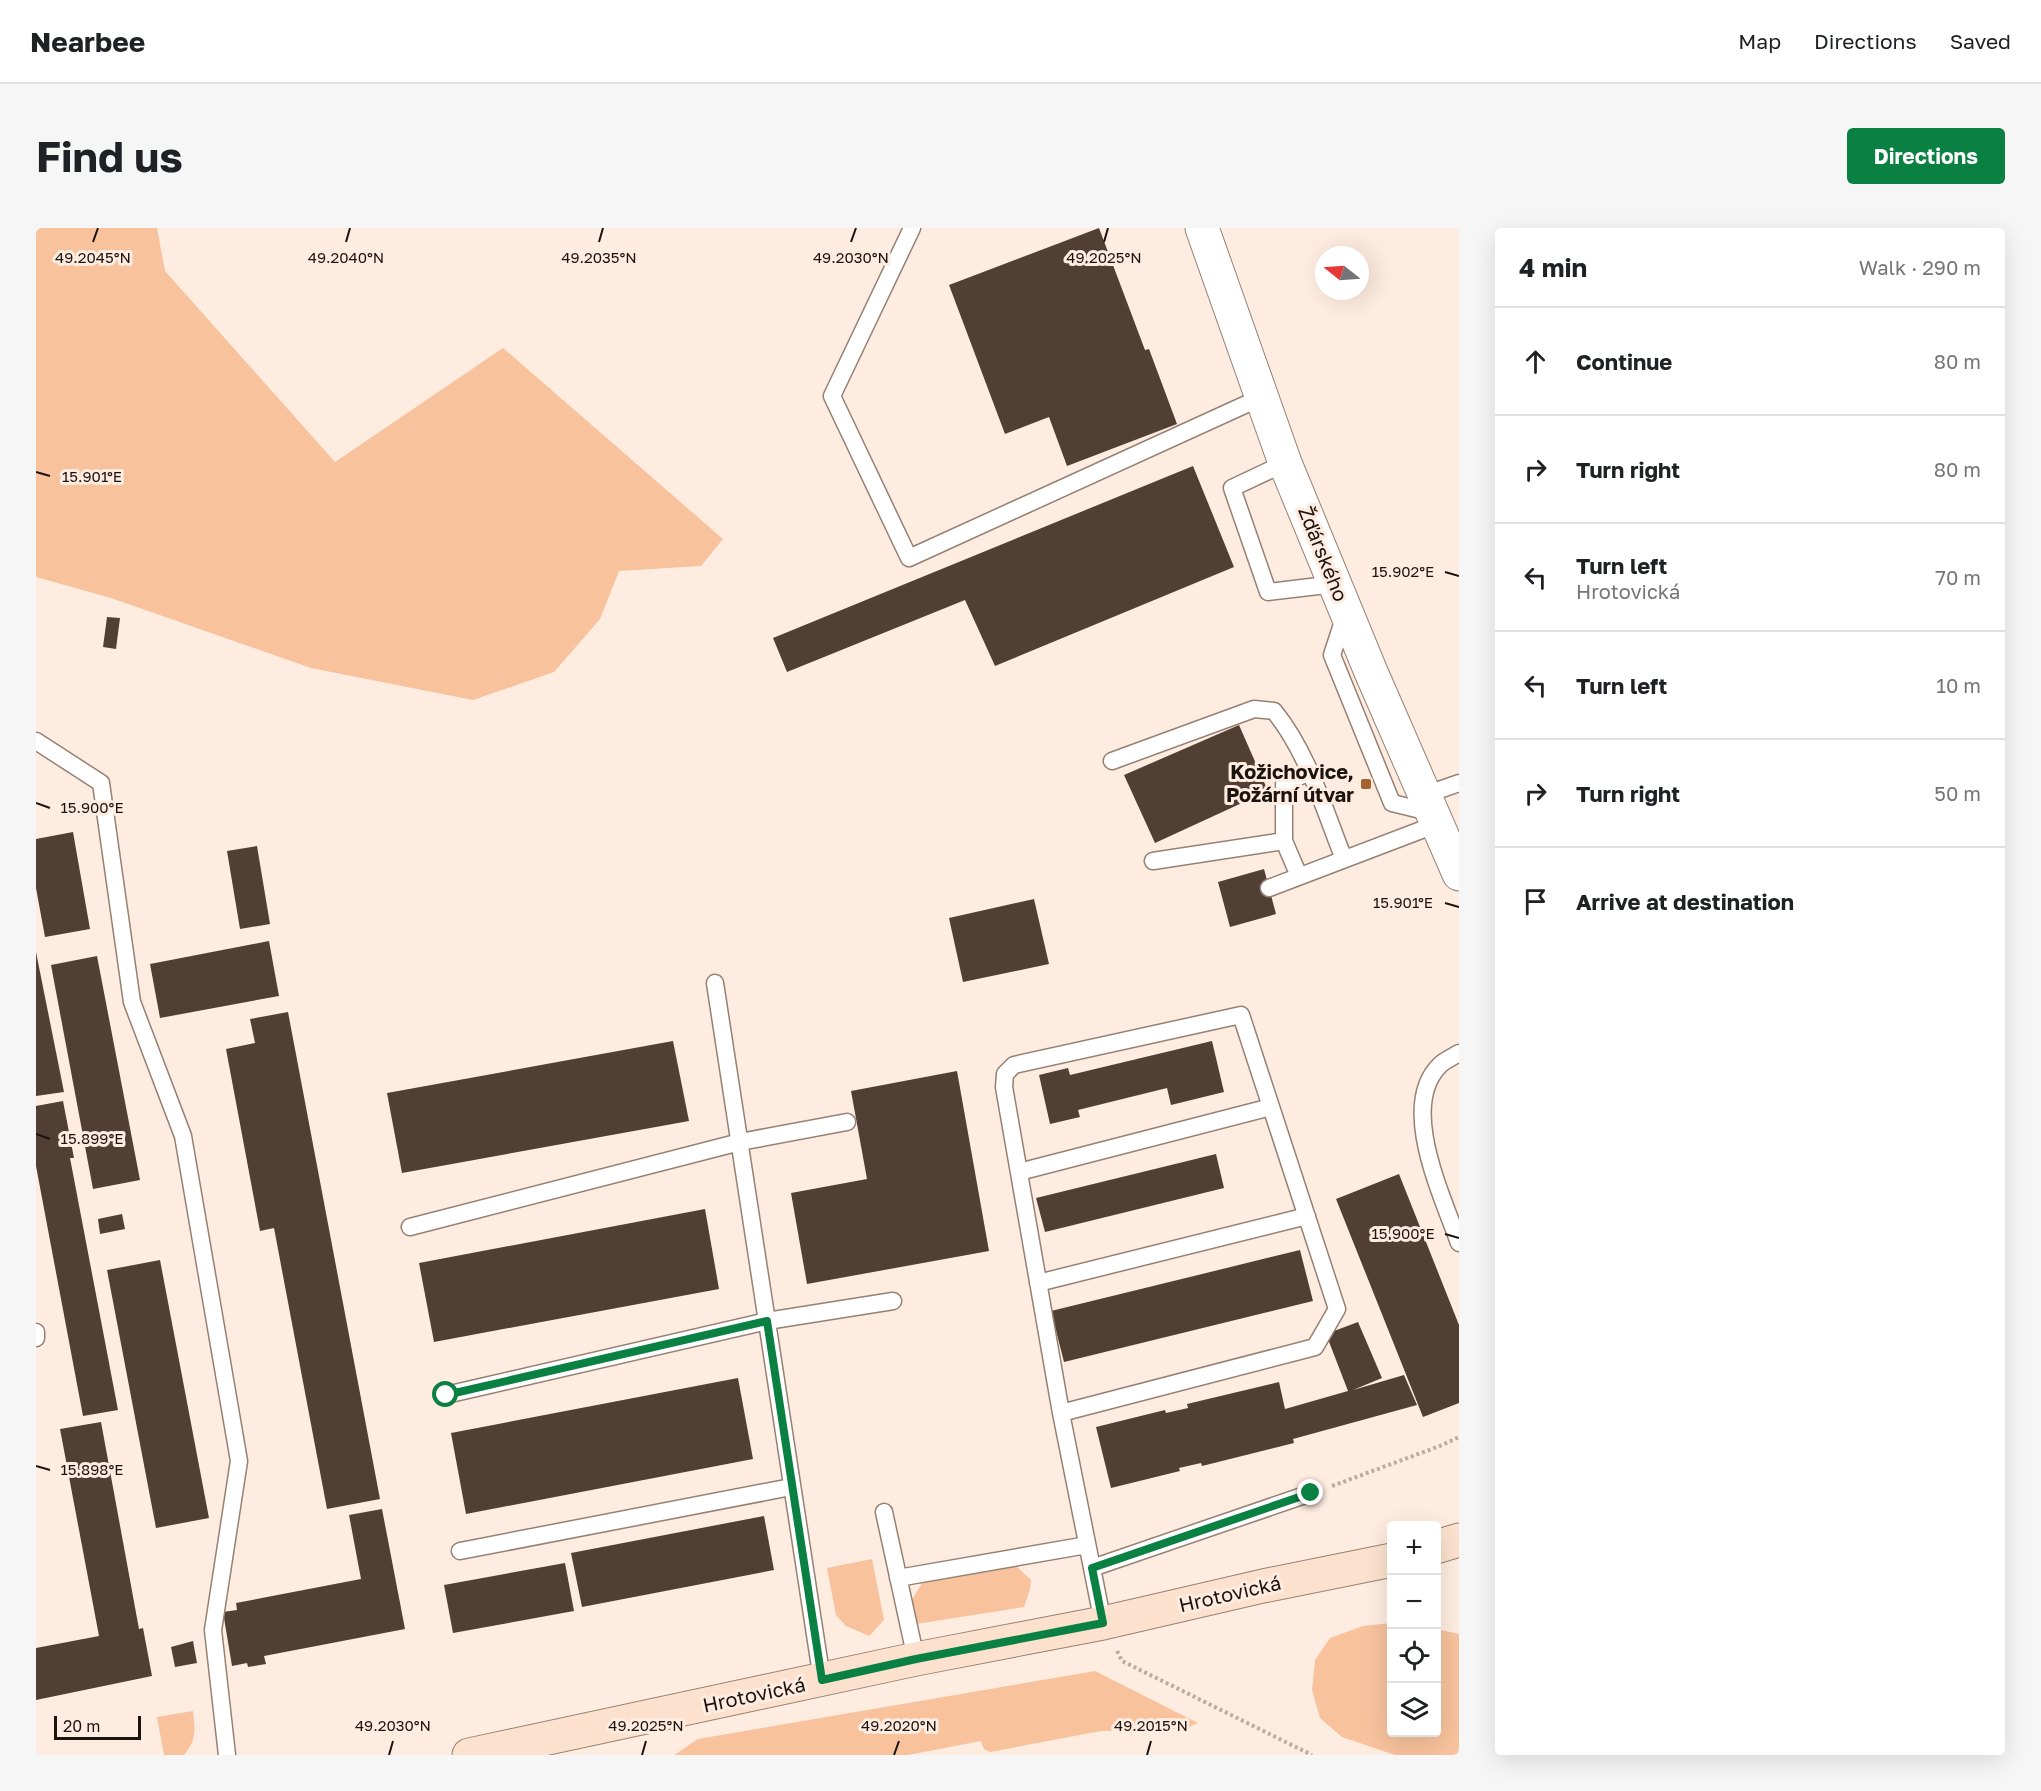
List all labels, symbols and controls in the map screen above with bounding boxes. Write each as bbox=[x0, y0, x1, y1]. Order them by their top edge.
text: Nearbee bbox=[30, 25, 145, 58]
text: Map bbox=[1738, 28, 1781, 54]
text: Directions bbox=[1814, 28, 1917, 54]
text: Saved bbox=[1950, 28, 2011, 54]
button: Directions bbox=[1847, 128, 2005, 184]
text: Find us bbox=[36, 131, 183, 181]
north arrow bbox=[1315, 246, 1369, 300]
text: 49.2045°N bbox=[55, 248, 131, 266]
text: 49.2040°N bbox=[308, 248, 384, 266]
text: 49.2035°N bbox=[561, 248, 637, 266]
text: 49.2030°N bbox=[813, 248, 889, 266]
text: 49.2025°N bbox=[1066, 248, 1142, 266]
text: 4 min bbox=[1519, 252, 1587, 283]
text: Walk · 290 m bbox=[1859, 255, 1981, 279]
icon: ahead bbox=[1519, 345, 1552, 378]
text: Continue bbox=[1576, 348, 1672, 375]
text: 80 m bbox=[1934, 349, 1981, 373]
icon: right bbox=[1519, 453, 1552, 486]
text: Turn right bbox=[1576, 456, 1680, 483]
text: 80 m bbox=[1934, 457, 1981, 481]
text: 15.901°E bbox=[62, 467, 122, 485]
street label: Žďárského bbox=[1294, 503, 1354, 605]
text: Turn left bbox=[1576, 552, 1667, 579]
icon: left bbox=[1519, 561, 1552, 594]
text: 15.902°E bbox=[1372, 562, 1434, 580]
text: 70 m bbox=[1935, 565, 1981, 589]
text: Hrotovická bbox=[1576, 579, 1680, 603]
icon: left bbox=[1519, 669, 1552, 702]
text: Turn left bbox=[1576, 672, 1667, 699]
text: 10 m bbox=[1936, 673, 1981, 697]
place label: Kožichovice, Požární útvar bbox=[1226, 759, 1354, 806]
marker: Kožichovice, Požární útvar bbox=[1359, 777, 1373, 791]
icon: right bbox=[1519, 777, 1552, 810]
text: Turn right bbox=[1576, 780, 1680, 807]
text: 50 m bbox=[1934, 781, 1981, 805]
text: 15.900°E bbox=[60, 798, 124, 816]
icon: arrive bbox=[1519, 885, 1552, 918]
text: Arrive at destination bbox=[1576, 888, 1794, 915]
text: 15.901°E bbox=[1373, 893, 1433, 911]
text: 15.899°E bbox=[61, 1129, 123, 1147]
text: 15.900°E bbox=[1371, 1224, 1435, 1242]
route start bbox=[432, 1381, 458, 1407]
text: 15.898°E bbox=[61, 1460, 123, 1478]
route end bbox=[1297, 1479, 1323, 1505]
map controls bbox=[1387, 1521, 1441, 1737]
button: + bbox=[1387, 1521, 1441, 1575]
street label: Hrotovická bbox=[1176, 1570, 1283, 1616]
button: − bbox=[1387, 1575, 1441, 1629]
button: locate bbox=[1387, 1629, 1441, 1683]
street label: Hrotovická bbox=[700, 1671, 807, 1717]
button: layers bbox=[1387, 1683, 1441, 1737]
scale bar bbox=[54, 1713, 141, 1740]
text: 20 m bbox=[63, 1716, 100, 1736]
text: 49.2030°N bbox=[355, 1716, 431, 1734]
text: 49.2025°N bbox=[608, 1716, 684, 1734]
text: 49.2020°N bbox=[861, 1716, 937, 1734]
text: 49.2015°N bbox=[1114, 1716, 1188, 1734]

